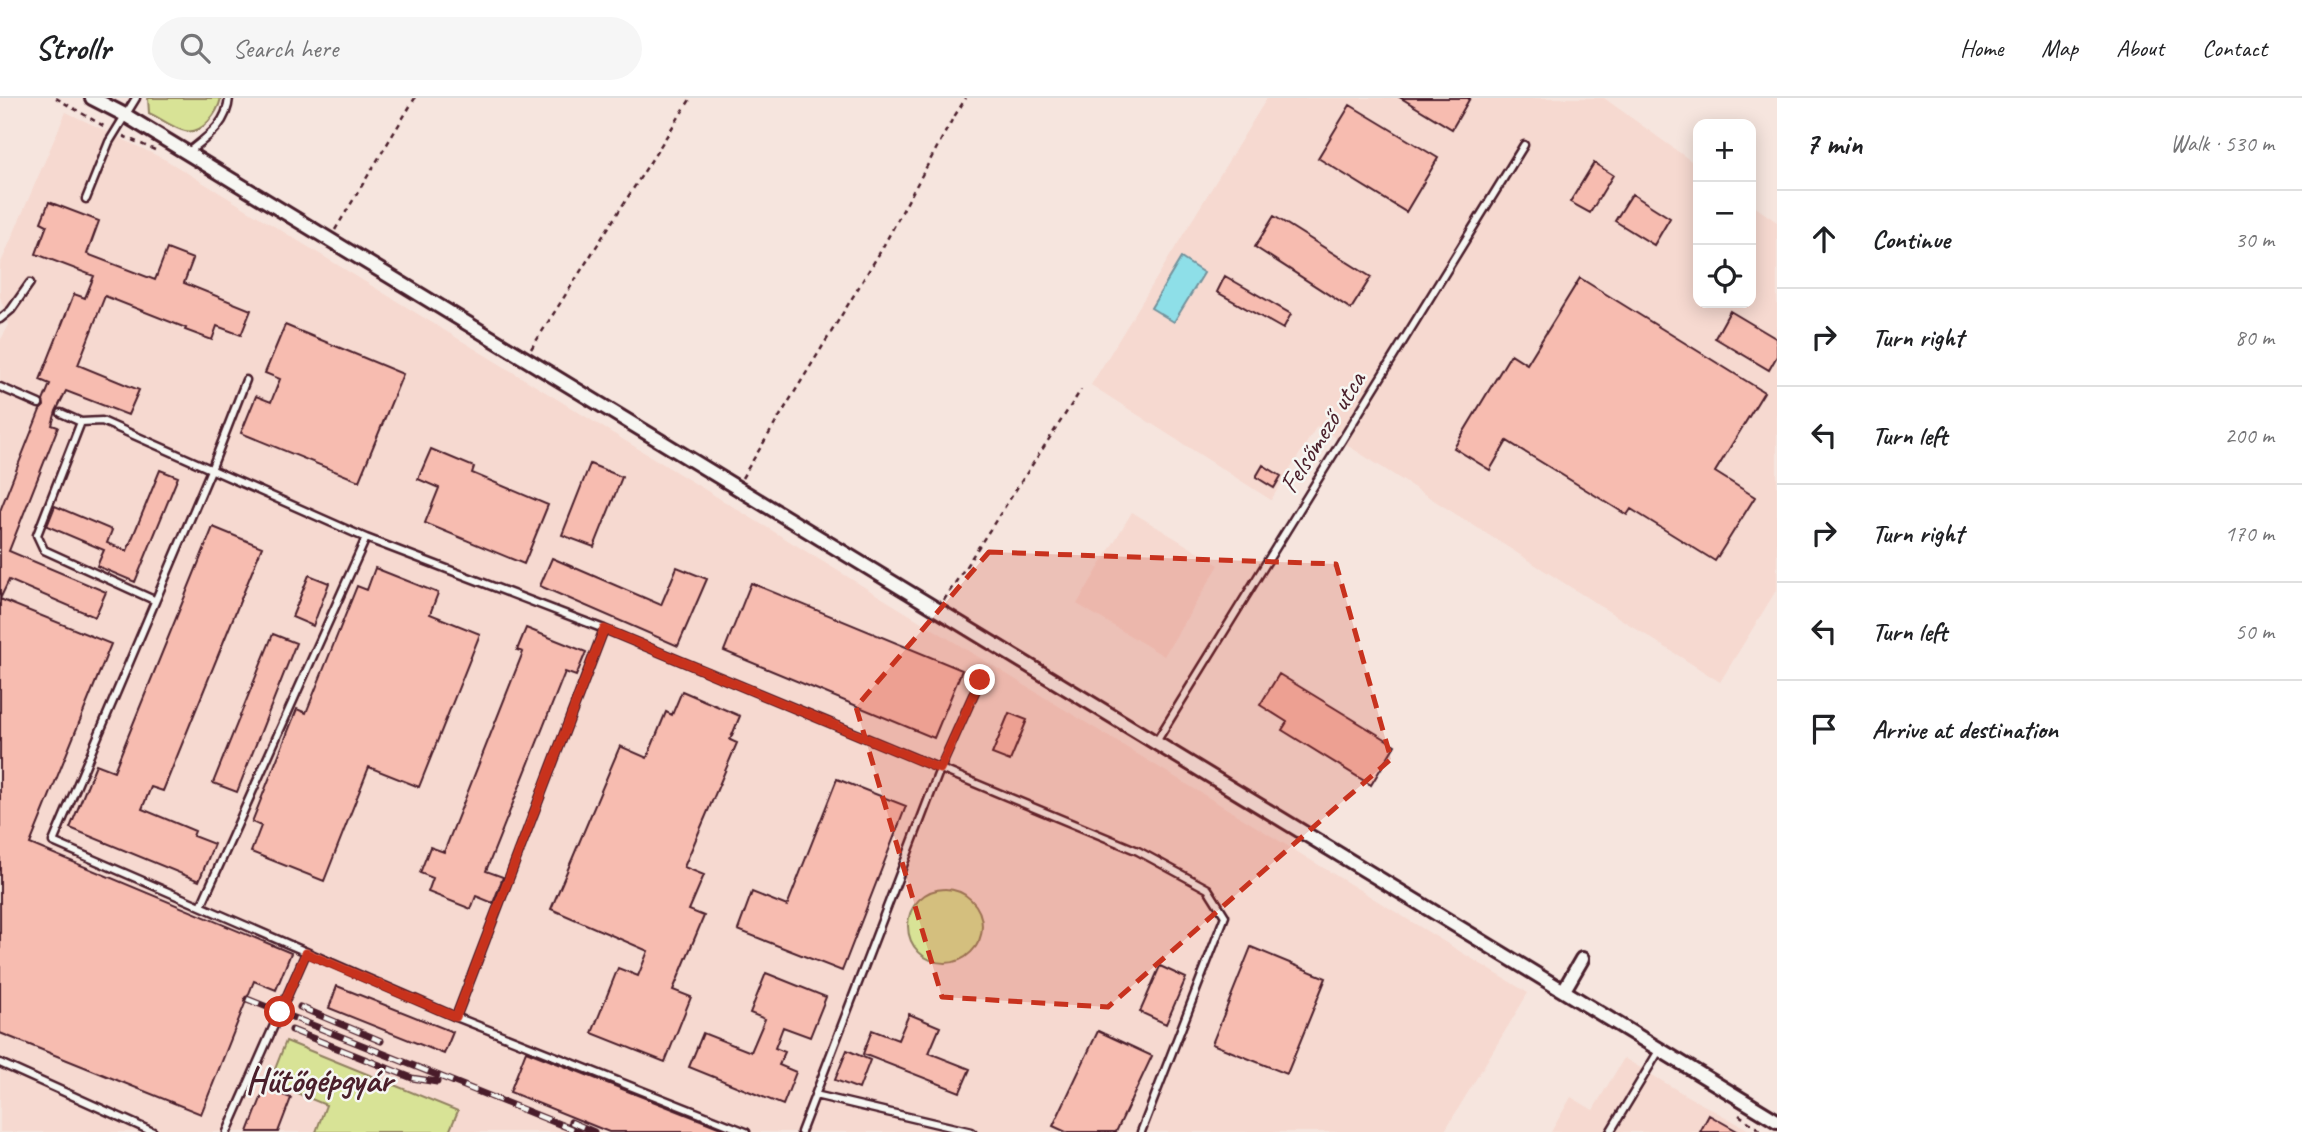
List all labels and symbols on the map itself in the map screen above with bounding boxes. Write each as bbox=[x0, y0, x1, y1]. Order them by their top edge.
street label: Felsőmező utca bbox=[1271, 363, 1374, 499]
route end bbox=[964, 664, 995, 695]
route start bbox=[264, 996, 295, 1027]
district label: Hűtőgépgyár bbox=[246, 1058, 396, 1103]

